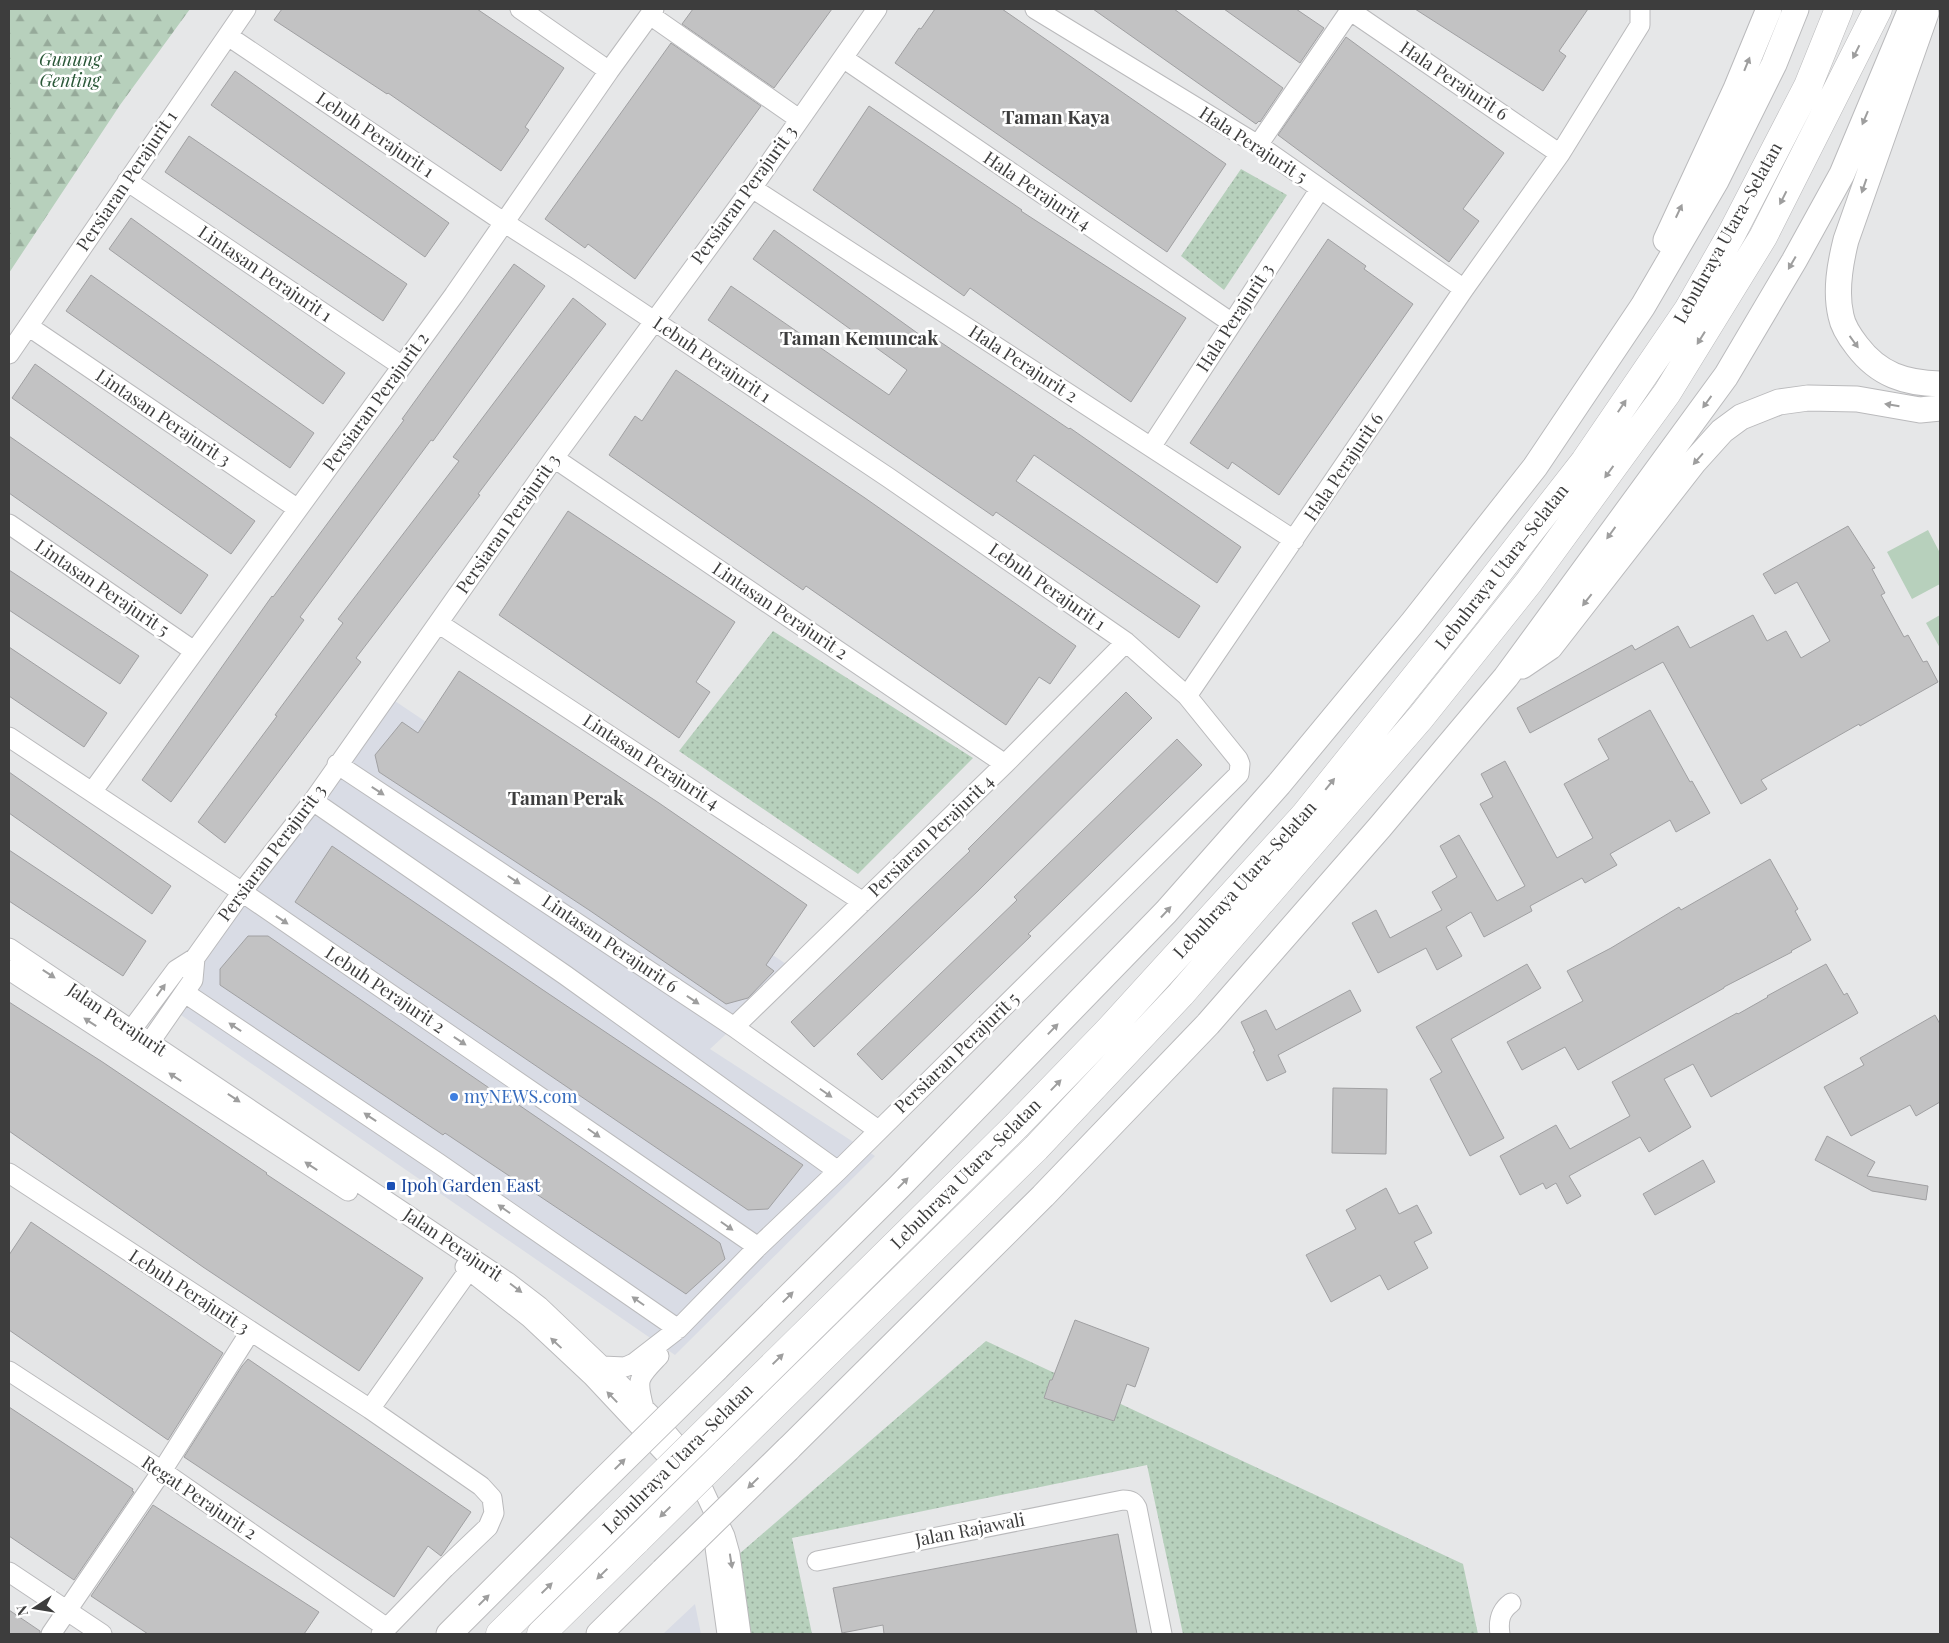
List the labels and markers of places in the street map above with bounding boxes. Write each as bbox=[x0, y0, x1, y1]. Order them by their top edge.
place label: myNEWS.com bbox=[464, 1084, 577, 1108]
marker: myNEWS.com bbox=[448, 1091, 460, 1103]
place label: Ipoh Garden East bbox=[401, 1173, 541, 1197]
marker: Ipoh Garden East bbox=[385, 1180, 397, 1192]

